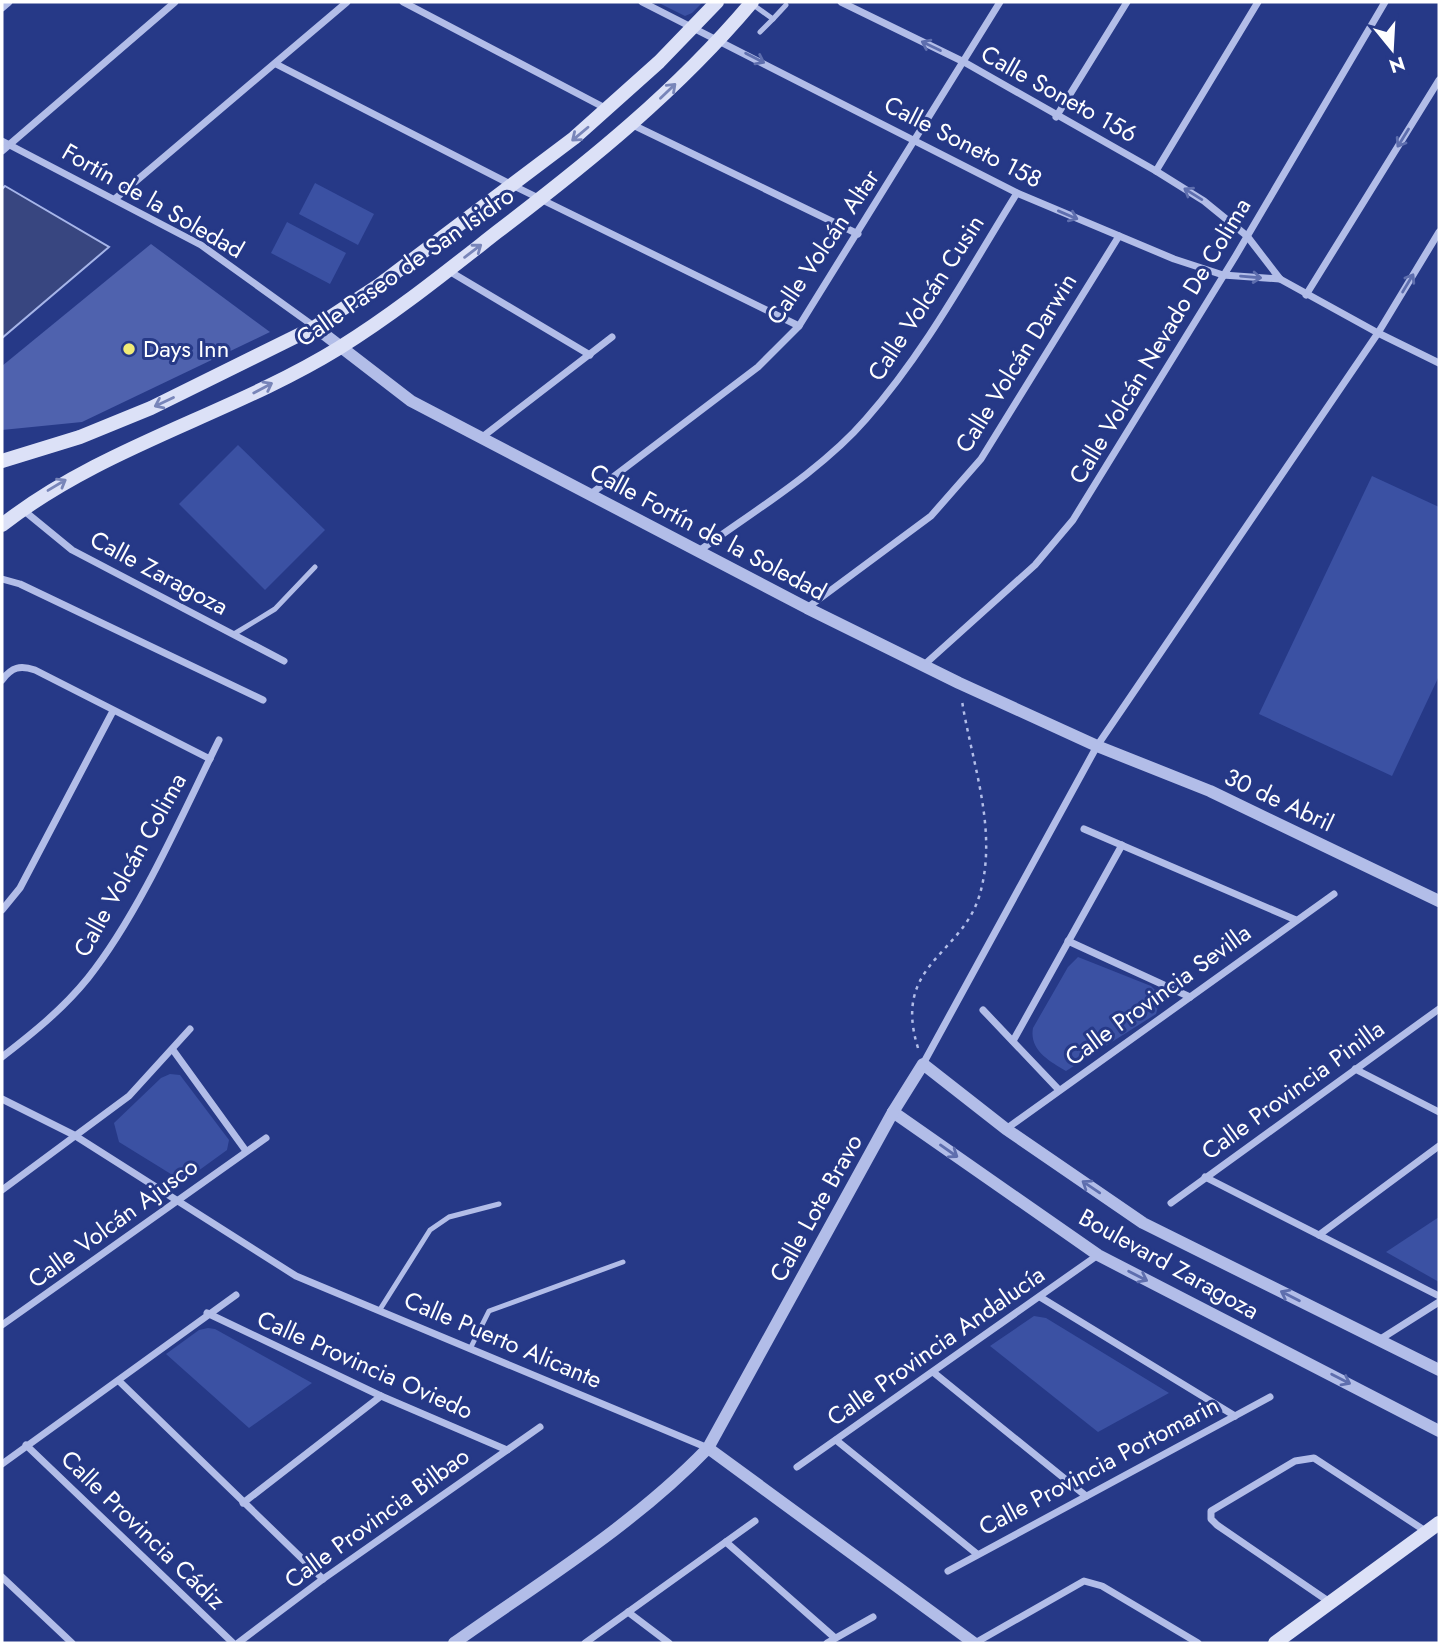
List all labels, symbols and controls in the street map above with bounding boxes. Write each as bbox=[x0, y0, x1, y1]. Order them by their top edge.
north arrow bbox=[1357, 14, 1427, 84]
street label: Calle Soneto 156 bbox=[975, 36, 1144, 151]
one-way arrow bbox=[921, 39, 942, 53]
text: N bbox=[1386, 50, 1408, 80]
one-way arrow bbox=[744, 52, 765, 66]
one-way arrow bbox=[660, 83, 677, 100]
street label: Calle Soneto 158 bbox=[878, 87, 1048, 196]
one-way arrow bbox=[571, 126, 589, 142]
one-way arrow bbox=[1396, 128, 1410, 148]
street label: Fortín de la Soledad bbox=[56, 134, 251, 267]
street label: Calle Volcán Altar bbox=[757, 161, 888, 332]
street label: Calle Paseo de San Isidro bbox=[289, 178, 521, 355]
one-way arrow bbox=[1184, 187, 1204, 201]
street label: Calle Volcán Nevado De Colima bbox=[1060, 191, 1259, 490]
street label: Calle Volcán Cusin bbox=[859, 208, 992, 388]
one-way arrow bbox=[1057, 209, 1078, 222]
one-way arrow bbox=[464, 243, 482, 258]
street label: Calle Volcán Darwin bbox=[946, 266, 1085, 459]
one-way arrow bbox=[1240, 271, 1262, 284]
one-way arrow bbox=[1402, 273, 1416, 293]
place label: Days Inn bbox=[143, 331, 229, 366]
marker: Days Inn bbox=[121, 341, 137, 357]
one-way arrow bbox=[252, 381, 273, 394]
one-way arrow bbox=[153, 396, 175, 409]
street label: Calle Fortín de la Soledad bbox=[584, 454, 833, 609]
one-way arrow bbox=[47, 478, 67, 492]
street label: Calle Zaragoza bbox=[84, 521, 235, 624]
street label: 30 de Abril bbox=[1219, 759, 1340, 840]
street label: Calle Volcán Colima bbox=[64, 766, 195, 963]
street label: Calle Provincia Sevilla bbox=[1058, 915, 1258, 1074]
street label: Calle Provincia Pinilla bbox=[1194, 1011, 1391, 1168]
street label: Calle Lote Bravo bbox=[760, 1127, 871, 1288]
one-way arrow bbox=[939, 1144, 958, 1158]
street label: Calle Volcán Ajusco bbox=[20, 1149, 205, 1296]
one-way arrow bbox=[1082, 1180, 1101, 1194]
street label: Boulevard Zaragoza bbox=[1073, 1199, 1266, 1328]
street label: Calle Provincia Andalucía bbox=[820, 1257, 1052, 1434]
one-way arrow bbox=[1127, 1269, 1148, 1283]
street label: Calle Puerto Alicante bbox=[399, 1282, 608, 1397]
one-way arrow bbox=[1280, 1289, 1301, 1303]
street label: Calle Provincia Oviedo bbox=[252, 1301, 479, 1428]
one-way arrow bbox=[1330, 1373, 1351, 1387]
street label: Calle Provincia Portomarin bbox=[972, 1387, 1225, 1544]
street label: Calle Provincia Bilbao bbox=[277, 1438, 476, 1597]
street label: Calle Provincia Cádiz bbox=[53, 1442, 233, 1618]

